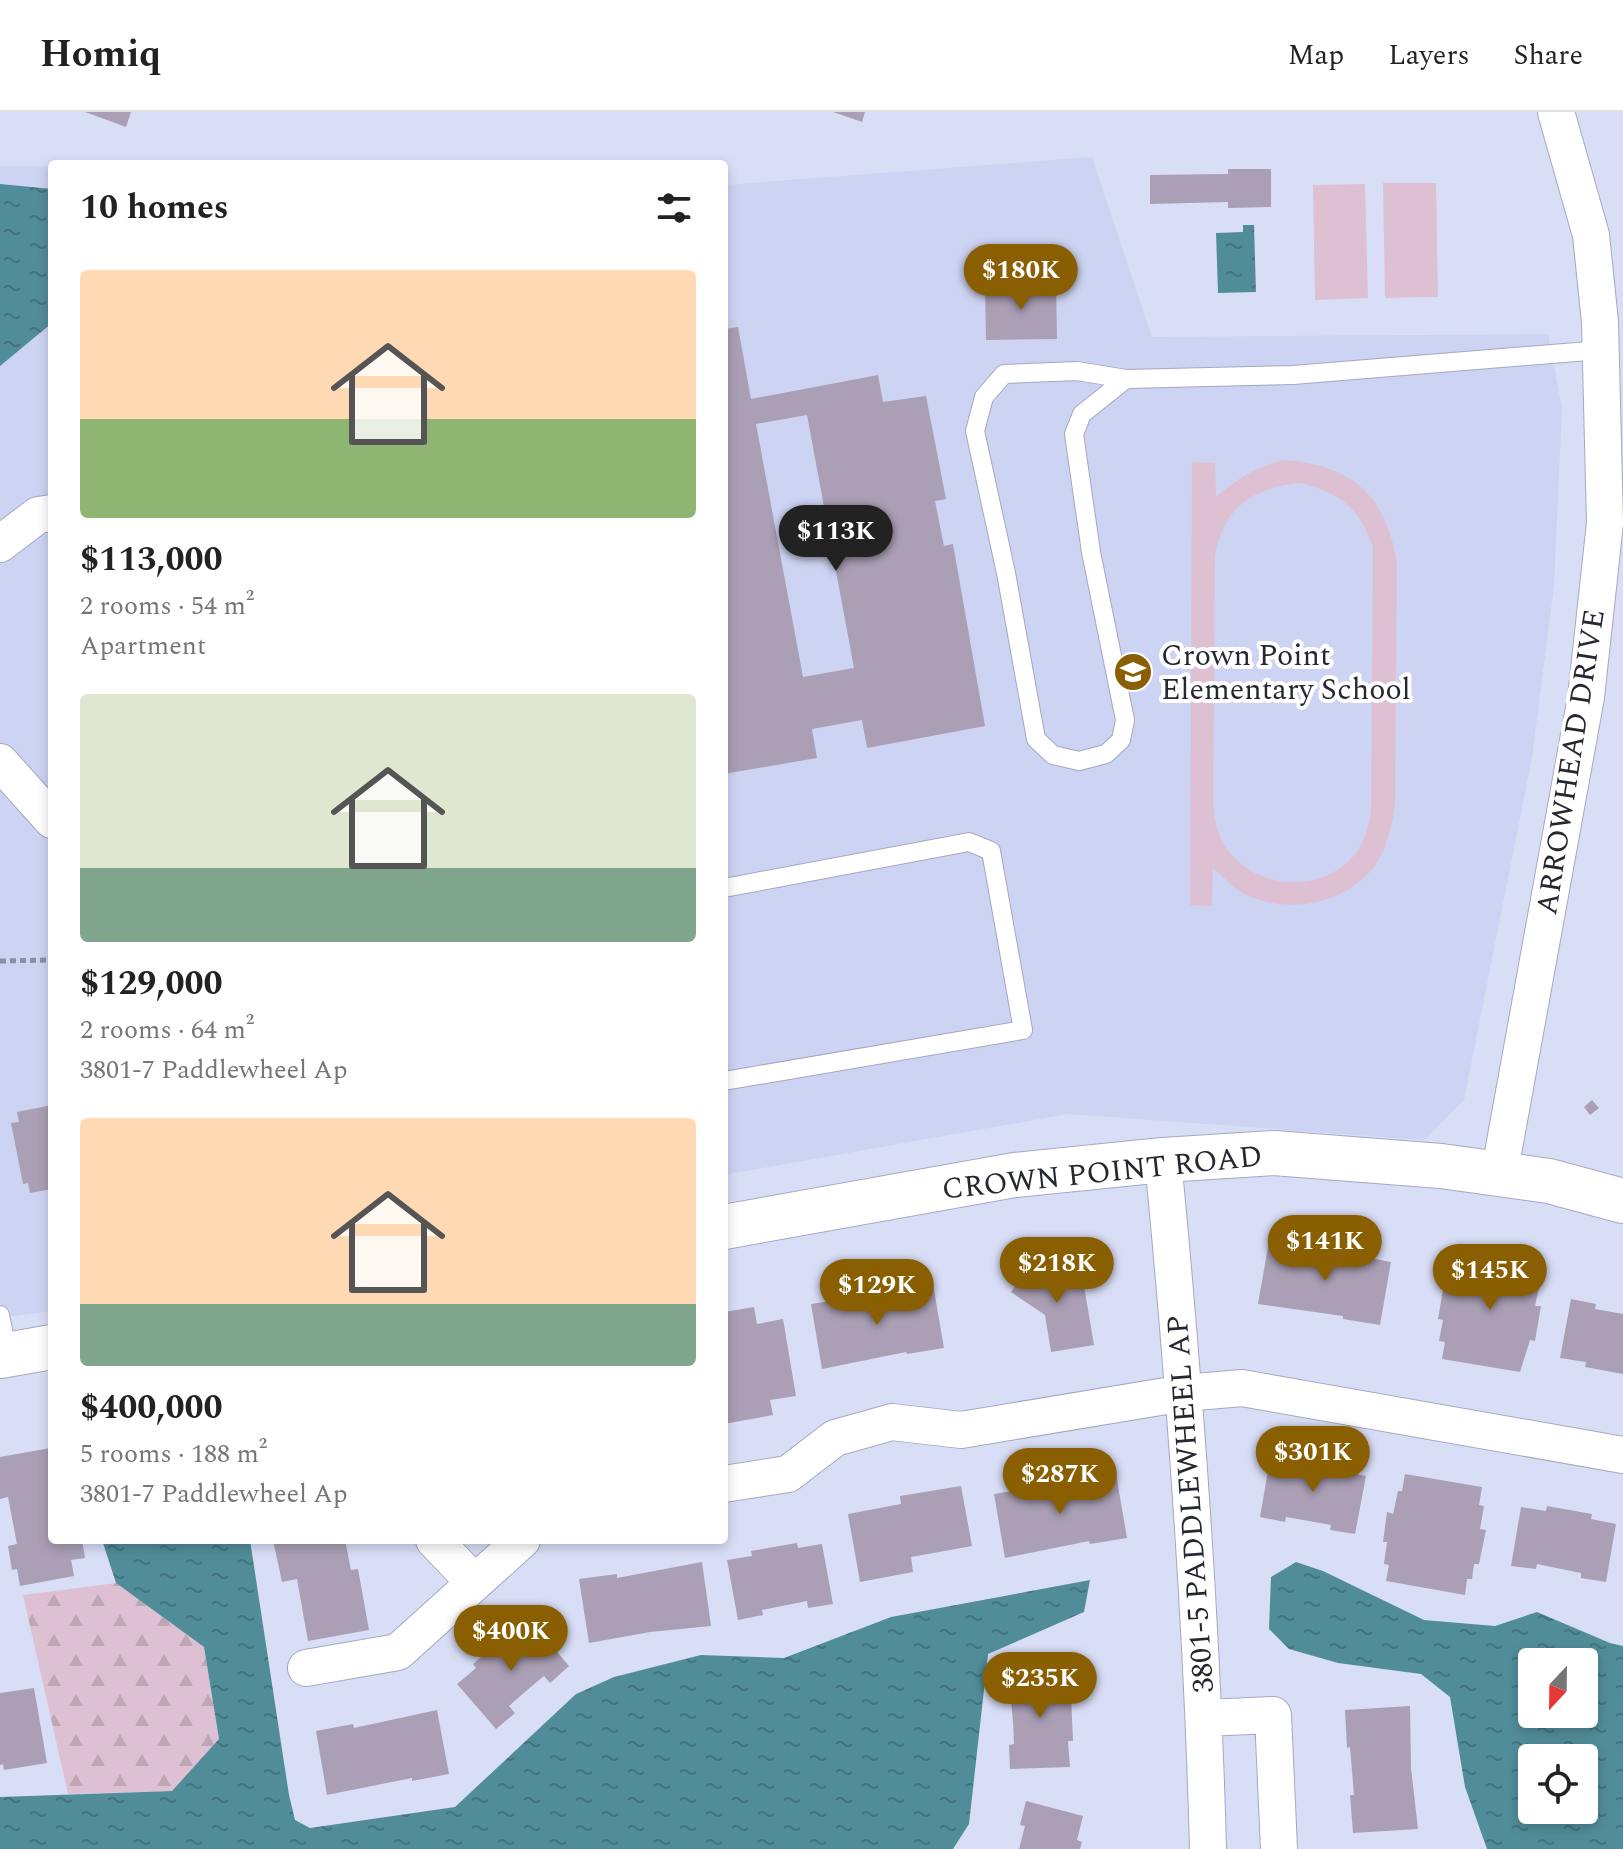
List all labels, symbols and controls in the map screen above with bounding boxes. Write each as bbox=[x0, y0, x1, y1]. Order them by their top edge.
text: Homiq bbox=[40, 26, 161, 84]
text: Map bbox=[1288, 34, 1344, 77]
text: Layers bbox=[1388, 34, 1470, 77]
text: Share bbox=[1514, 34, 1583, 77]
text: 10 homes bbox=[80, 182, 229, 234]
icon: filters bbox=[652, 186, 696, 230]
pin: $180K bbox=[965, 244, 1077, 312]
text: $180K bbox=[982, 250, 1060, 290]
icon: home bbox=[316, 322, 460, 466]
pin: $113K bbox=[780, 505, 892, 573]
text: $113K bbox=[797, 511, 875, 551]
text: $113,000 bbox=[80, 534, 223, 586]
text: 2 rooms · 54 m² bbox=[80, 586, 254, 626]
street label: ARROWHEAD DRIVE bbox=[1524, 606, 1618, 918]
text: Apartment bbox=[80, 626, 206, 666]
place label: Crown Point Elementary School bbox=[1161, 633, 1411, 713]
school or university icon: Crown Point Elementary School bbox=[1112, 651, 1154, 693]
icon: home bbox=[316, 746, 460, 890]
text: $129,000 bbox=[80, 958, 223, 1010]
text: 2 rooms · 64 m² bbox=[80, 1010, 254, 1050]
text: 3801-7 Paddlewheel Ap bbox=[80, 1050, 348, 1090]
street label: CROWN POINT ROAD bbox=[940, 1133, 1265, 1213]
icon: home bbox=[316, 1170, 460, 1314]
pin: $141K bbox=[1269, 1215, 1381, 1283]
text: $141K bbox=[1286, 1221, 1364, 1261]
pin: $218K bbox=[1001, 1237, 1113, 1305]
text: $218K bbox=[1018, 1243, 1096, 1283]
pin: $145K bbox=[1434, 1244, 1546, 1312]
text: $145K bbox=[1451, 1250, 1529, 1290]
pin: $129K bbox=[821, 1259, 933, 1327]
text: $129K bbox=[838, 1265, 916, 1305]
street label: 3801-5 PADDLEWHEEL AP bbox=[1155, 1313, 1227, 1694]
text: $400,000 bbox=[80, 1382, 223, 1434]
pin: $301K bbox=[1257, 1426, 1369, 1494]
text: $301K bbox=[1274, 1432, 1352, 1472]
text: 5 rooms · 188 m² bbox=[80, 1434, 267, 1474]
pin: $287K bbox=[1004, 1448, 1116, 1516]
text: $287K bbox=[1021, 1454, 1099, 1494]
text: 3801-7 Paddlewheel Ap bbox=[80, 1474, 348, 1514]
pin: $400K bbox=[455, 1605, 567, 1673]
text: $400K bbox=[472, 1611, 550, 1651]
north arrow bbox=[1518, 1648, 1598, 1728]
map controls bbox=[1518, 1648, 1598, 1824]
pin: $235K bbox=[984, 1652, 1096, 1720]
text: $235K bbox=[1001, 1658, 1079, 1698]
button: locate bbox=[1518, 1744, 1598, 1824]

